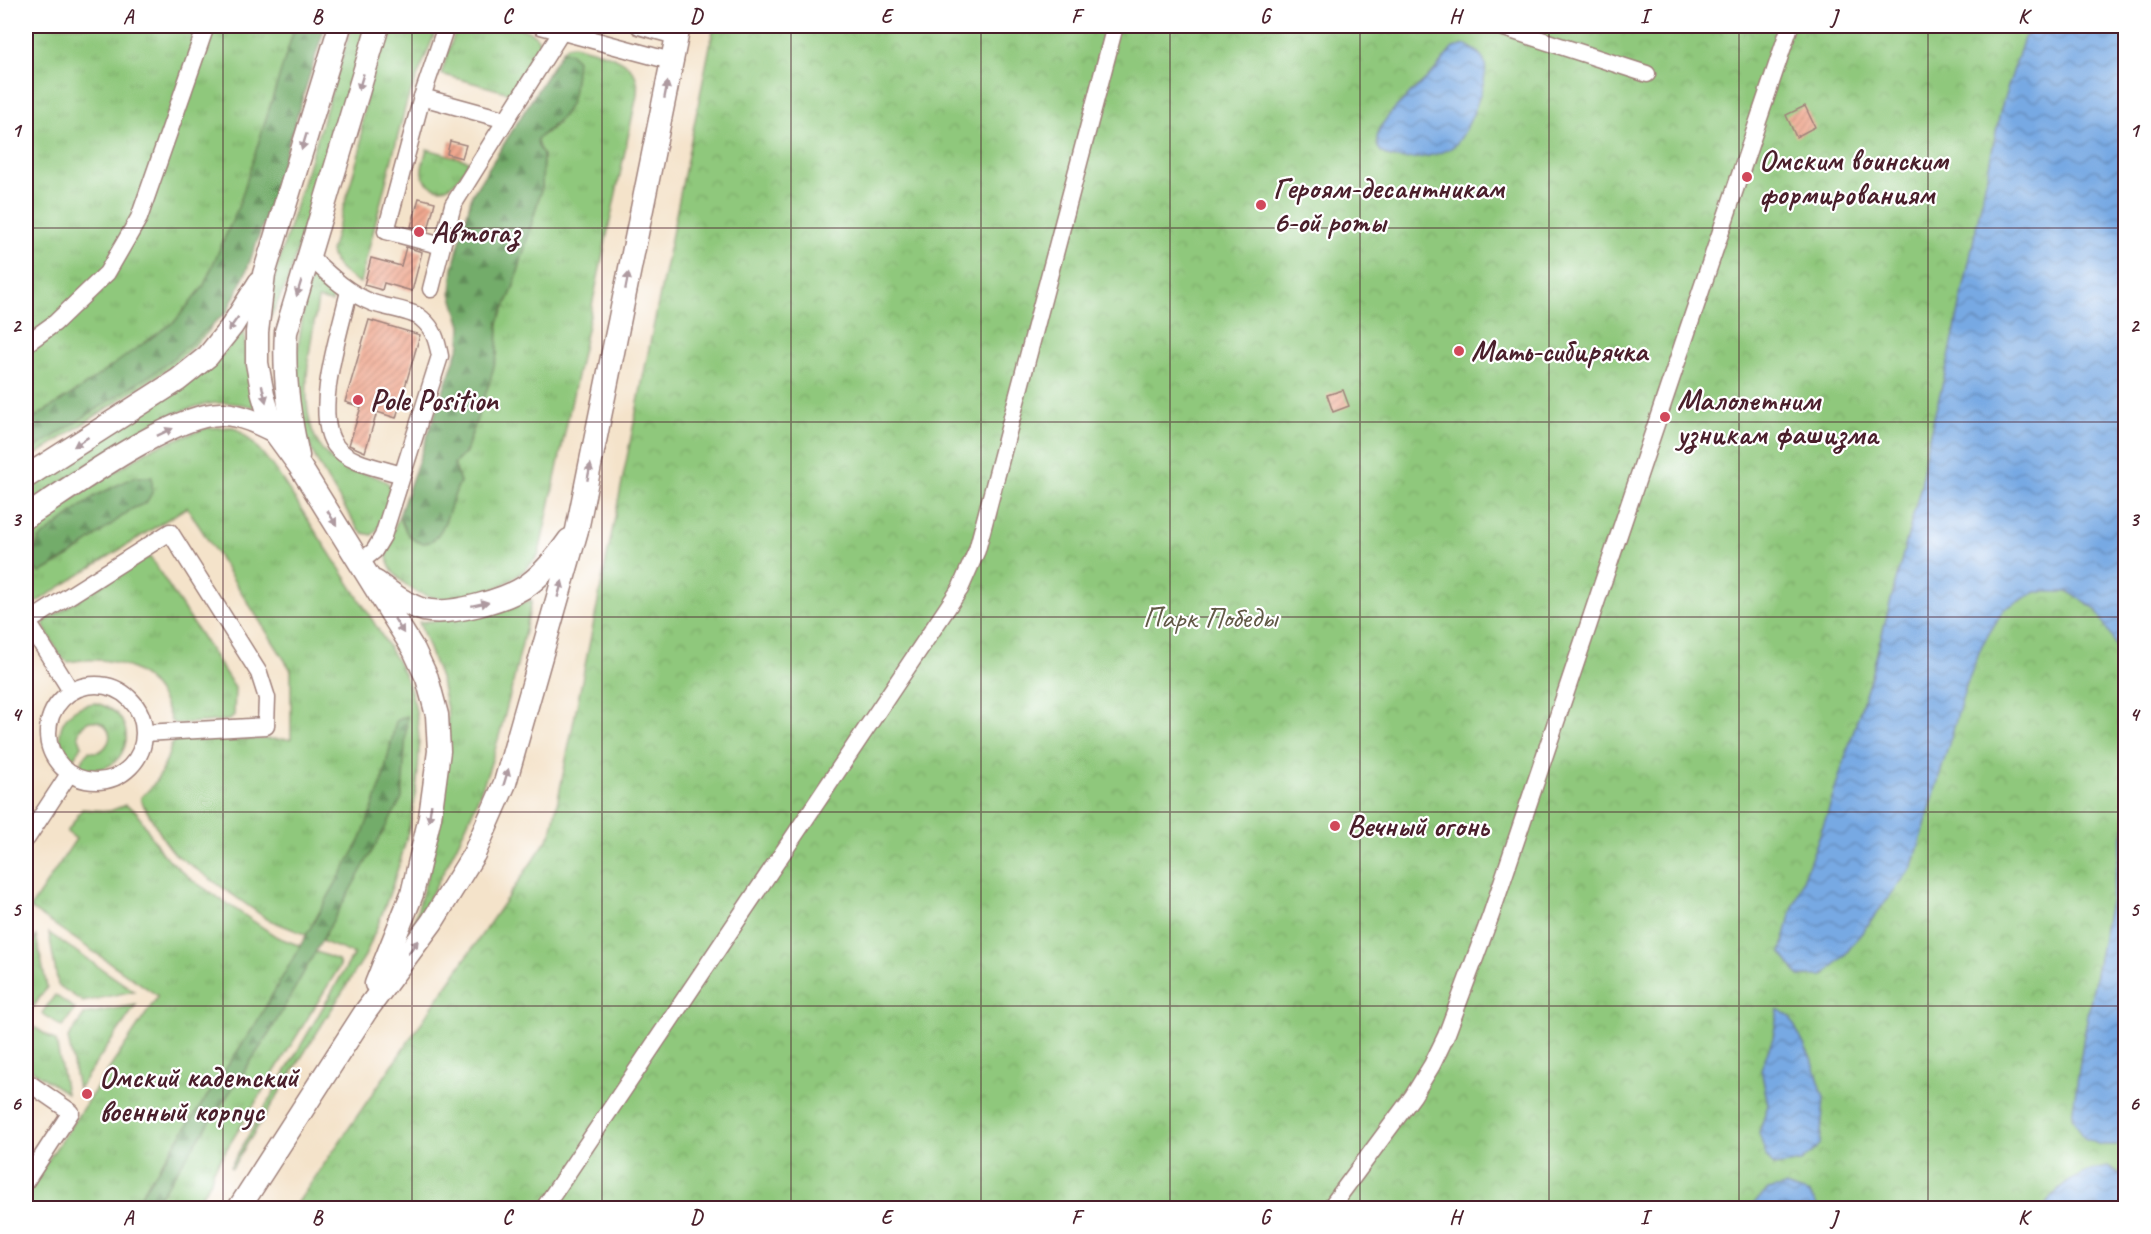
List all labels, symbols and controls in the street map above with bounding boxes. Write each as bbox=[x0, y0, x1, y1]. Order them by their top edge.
text: A bbox=[123, 4, 135, 29]
text: B bbox=[312, 4, 324, 29]
text: C bbox=[502, 4, 514, 29]
text: D bbox=[690, 4, 704, 29]
text: E bbox=[881, 4, 895, 29]
text: F bbox=[1071, 4, 1085, 29]
text: G bbox=[1260, 4, 1273, 29]
text: H bbox=[1449, 4, 1464, 29]
text: I bbox=[1640, 4, 1653, 29]
text: J bbox=[1829, 4, 1841, 29]
text: K bbox=[2018, 4, 2032, 29]
one-way arrow bbox=[356, 73, 365, 91]
one-way arrow bbox=[662, 80, 671, 99]
text: 1 bbox=[12, 118, 23, 143]
text: 1 bbox=[2130, 118, 2141, 143]
one-way arrow bbox=[299, 133, 309, 151]
place label: Омским воинским формированиям bbox=[1759, 141, 1950, 213]
place label: Героям-десантникам 6-ой роты bbox=[1273, 169, 1506, 241]
marker: Омским воинским формированиям bbox=[1740, 170, 1754, 184]
marker: Героям-десантникам 6-ой роты bbox=[1254, 198, 1268, 212]
place label: Автогаз bbox=[431, 213, 522, 252]
marker: Автогаз bbox=[412, 225, 426, 239]
one-way arrow bbox=[623, 271, 632, 290]
one-way arrow bbox=[294, 280, 303, 298]
text: 2 bbox=[12, 313, 23, 338]
text: 2 bbox=[2130, 313, 2141, 338]
one-way arrow bbox=[228, 316, 240, 331]
place label: Мать-сибирячка bbox=[1471, 332, 1650, 370]
marker: Мать-сибирячка bbox=[1452, 344, 1466, 358]
place label: Pole Position bbox=[370, 381, 499, 419]
place label: Малолетним узникам фашизма bbox=[1674, 381, 1881, 454]
one-way arrow bbox=[259, 385, 269, 403]
marker: Pole Position bbox=[351, 393, 365, 407]
marker: Малолетним узникам фашизма bbox=[1658, 410, 1672, 424]
one-way arrow bbox=[156, 427, 173, 436]
one-way arrow bbox=[72, 436, 89, 447]
one-way arrow bbox=[585, 463, 594, 482]
text: 3 bbox=[12, 507, 23, 532]
text: 3 bbox=[2130, 507, 2141, 532]
one-way arrow bbox=[326, 509, 337, 526]
one-way arrow bbox=[556, 580, 565, 598]
park label: Парк Победы bbox=[1143, 598, 1279, 636]
one-way arrow bbox=[471, 599, 489, 609]
one-way arrow bbox=[394, 618, 405, 635]
text: 4 bbox=[12, 702, 24, 727]
text: 4 bbox=[2130, 702, 2142, 727]
one-way arrow bbox=[502, 768, 511, 786]
one-way arrow bbox=[426, 803, 435, 822]
place label: Вечный огонь bbox=[1347, 807, 1490, 845]
marker: Вечный огонь bbox=[1328, 819, 1342, 833]
text: 5 bbox=[12, 897, 23, 922]
text: 5 bbox=[2130, 897, 2141, 922]
one-way arrow bbox=[407, 940, 419, 956]
place label: Омский кадетский военный корпус bbox=[99, 1058, 301, 1131]
marker: Омский кадетский военный корпус bbox=[80, 1087, 94, 1101]
text: 6 bbox=[11, 1091, 22, 1116]
text: 6 bbox=[2129, 1091, 2140, 1116]
text: A bbox=[123, 1205, 135, 1230]
text: B bbox=[312, 1205, 324, 1230]
text: C bbox=[502, 1205, 514, 1230]
text: D bbox=[690, 1205, 704, 1230]
text: E bbox=[881, 1205, 895, 1230]
text: F bbox=[1071, 1205, 1085, 1230]
text: G bbox=[1260, 1205, 1273, 1230]
text: H bbox=[1449, 1205, 1464, 1230]
text: I bbox=[1640, 1205, 1653, 1230]
text: J bbox=[1829, 1205, 1841, 1230]
text: K bbox=[2018, 1205, 2032, 1230]

